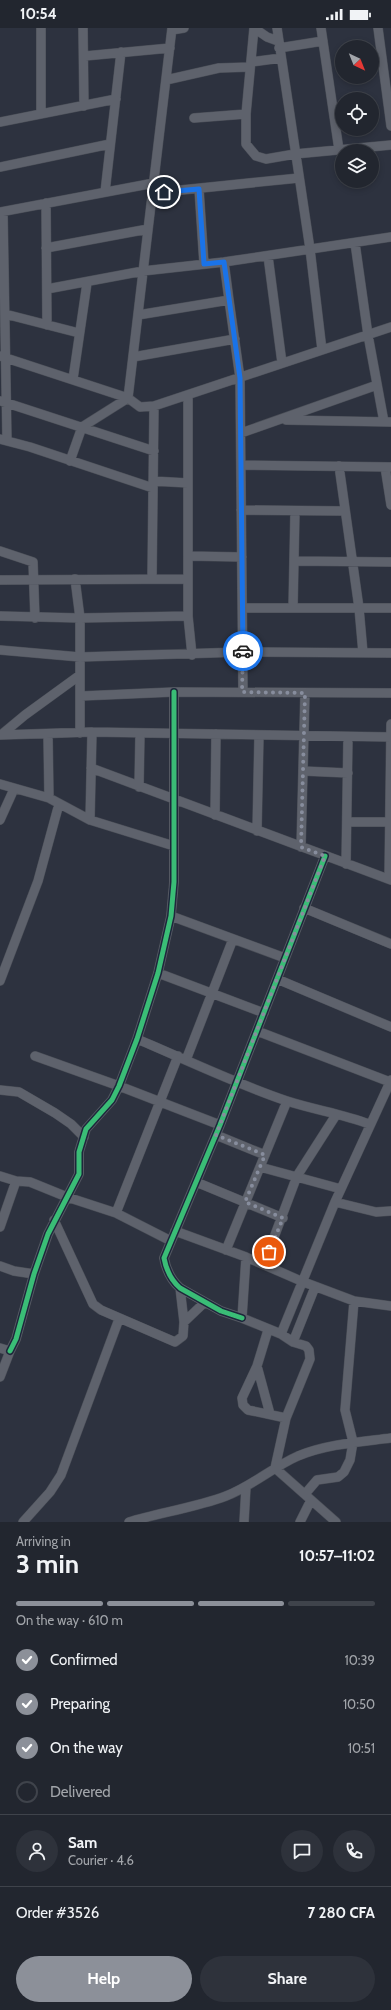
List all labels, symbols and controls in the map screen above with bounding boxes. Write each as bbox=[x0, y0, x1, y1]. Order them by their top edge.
text: 10:54 bbox=[20, 5, 57, 23]
north arrow bbox=[335, 40, 379, 84]
map controls bbox=[335, 40, 379, 188]
button: locate bbox=[335, 92, 379, 136]
button: layers bbox=[335, 144, 379, 188]
pin bbox=[147, 175, 181, 209]
icon: home bbox=[153, 181, 175, 203]
courier bbox=[223, 631, 263, 671]
icon: car bbox=[232, 640, 254, 662]
pin bbox=[252, 1235, 286, 1269]
icon: bag bbox=[258, 1241, 280, 1263]
text: Arriving in bbox=[16, 1533, 71, 1549]
text: 10:57–11:02 bbox=[299, 1547, 375, 1565]
text: 3 min bbox=[16, 1548, 79, 1580]
text: On the way · 610 m bbox=[16, 1612, 123, 1628]
icon: check bbox=[16, 1649, 38, 1671]
text: Confirmed bbox=[50, 1651, 118, 1669]
text: 10:39 bbox=[345, 1652, 375, 1668]
icon: check bbox=[16, 1693, 38, 1715]
text: Preparing bbox=[50, 1695, 110, 1713]
text: 10:50 bbox=[343, 1696, 375, 1712]
icon: check bbox=[16, 1737, 38, 1759]
text: On the way bbox=[50, 1739, 123, 1757]
text: 10:51 bbox=[348, 1740, 375, 1756]
text: Delivered bbox=[50, 1783, 111, 1801]
button: person bbox=[16, 1830, 58, 1872]
button: chat bbox=[281, 1830, 323, 1872]
button: phone bbox=[333, 1830, 375, 1872]
text: Sam bbox=[68, 1834, 97, 1852]
text: Courier · 4.6 bbox=[68, 1852, 134, 1868]
text: Order #3526 bbox=[16, 1904, 99, 1922]
text: 7 280 CFA bbox=[307, 1904, 375, 1922]
button: Help bbox=[16, 1956, 192, 2002]
button: Share bbox=[200, 1956, 375, 2002]

